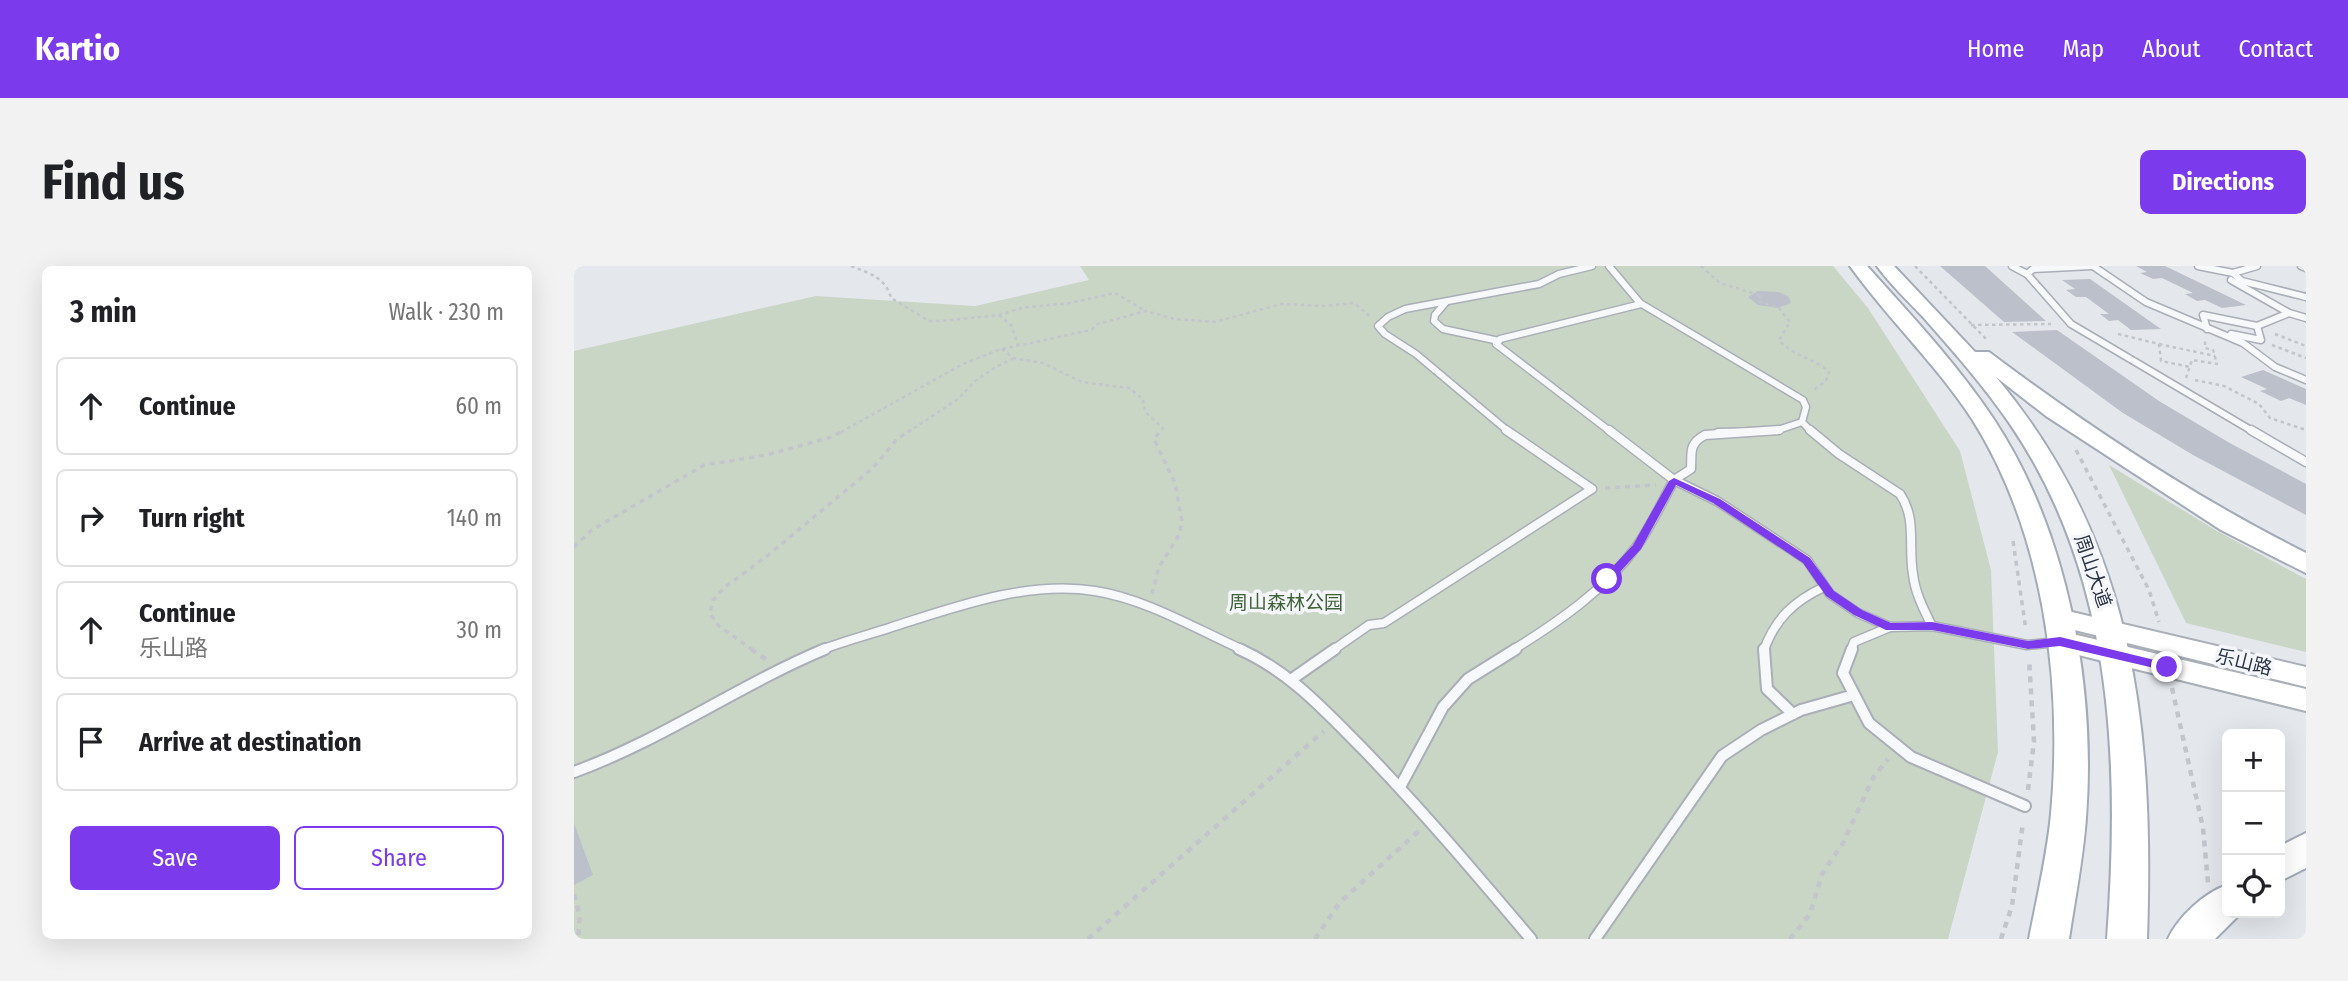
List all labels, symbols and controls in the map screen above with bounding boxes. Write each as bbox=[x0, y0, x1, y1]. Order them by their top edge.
text: Kartio bbox=[35, 29, 120, 69]
text: Home bbox=[1967, 35, 2024, 63]
text: Map bbox=[2062, 35, 2104, 63]
text: About bbox=[2142, 35, 2200, 63]
text: Contact bbox=[2238, 35, 2313, 63]
button: Directions bbox=[2140, 150, 2306, 214]
text: Find us bbox=[42, 153, 185, 212]
text: 3 min bbox=[70, 294, 137, 330]
text: Walk · 230 m bbox=[388, 298, 504, 326]
icon: ahead bbox=[72, 387, 110, 425]
text: Continue bbox=[139, 391, 236, 422]
text: 60 m bbox=[456, 392, 502, 420]
icon: right bbox=[72, 499, 110, 537]
text: Turn right bbox=[139, 503, 245, 534]
text: 140 m bbox=[447, 504, 502, 532]
street label: 周山大道 bbox=[2070, 531, 2116, 611]
route start bbox=[1591, 563, 1622, 594]
park label: 周山森林公园 bbox=[1229, 591, 1343, 614]
text: Continue bbox=[139, 598, 236, 629]
icon: ahead bbox=[72, 611, 110, 649]
text: 30 m bbox=[457, 616, 502, 644]
text: 乐山路 bbox=[139, 634, 208, 662]
street label: 乐山路 bbox=[2214, 644, 2274, 680]
route end bbox=[2151, 651, 2182, 682]
icon: arrive bbox=[72, 723, 110, 761]
text: Arrive at destination bbox=[139, 727, 362, 758]
map controls bbox=[2222, 729, 2285, 918]
button: + bbox=[2222, 729, 2285, 792]
button: − bbox=[2222, 792, 2285, 855]
button: Save bbox=[70, 826, 280, 890]
button: Share bbox=[294, 826, 504, 890]
button: locate bbox=[2222, 855, 2285, 918]

